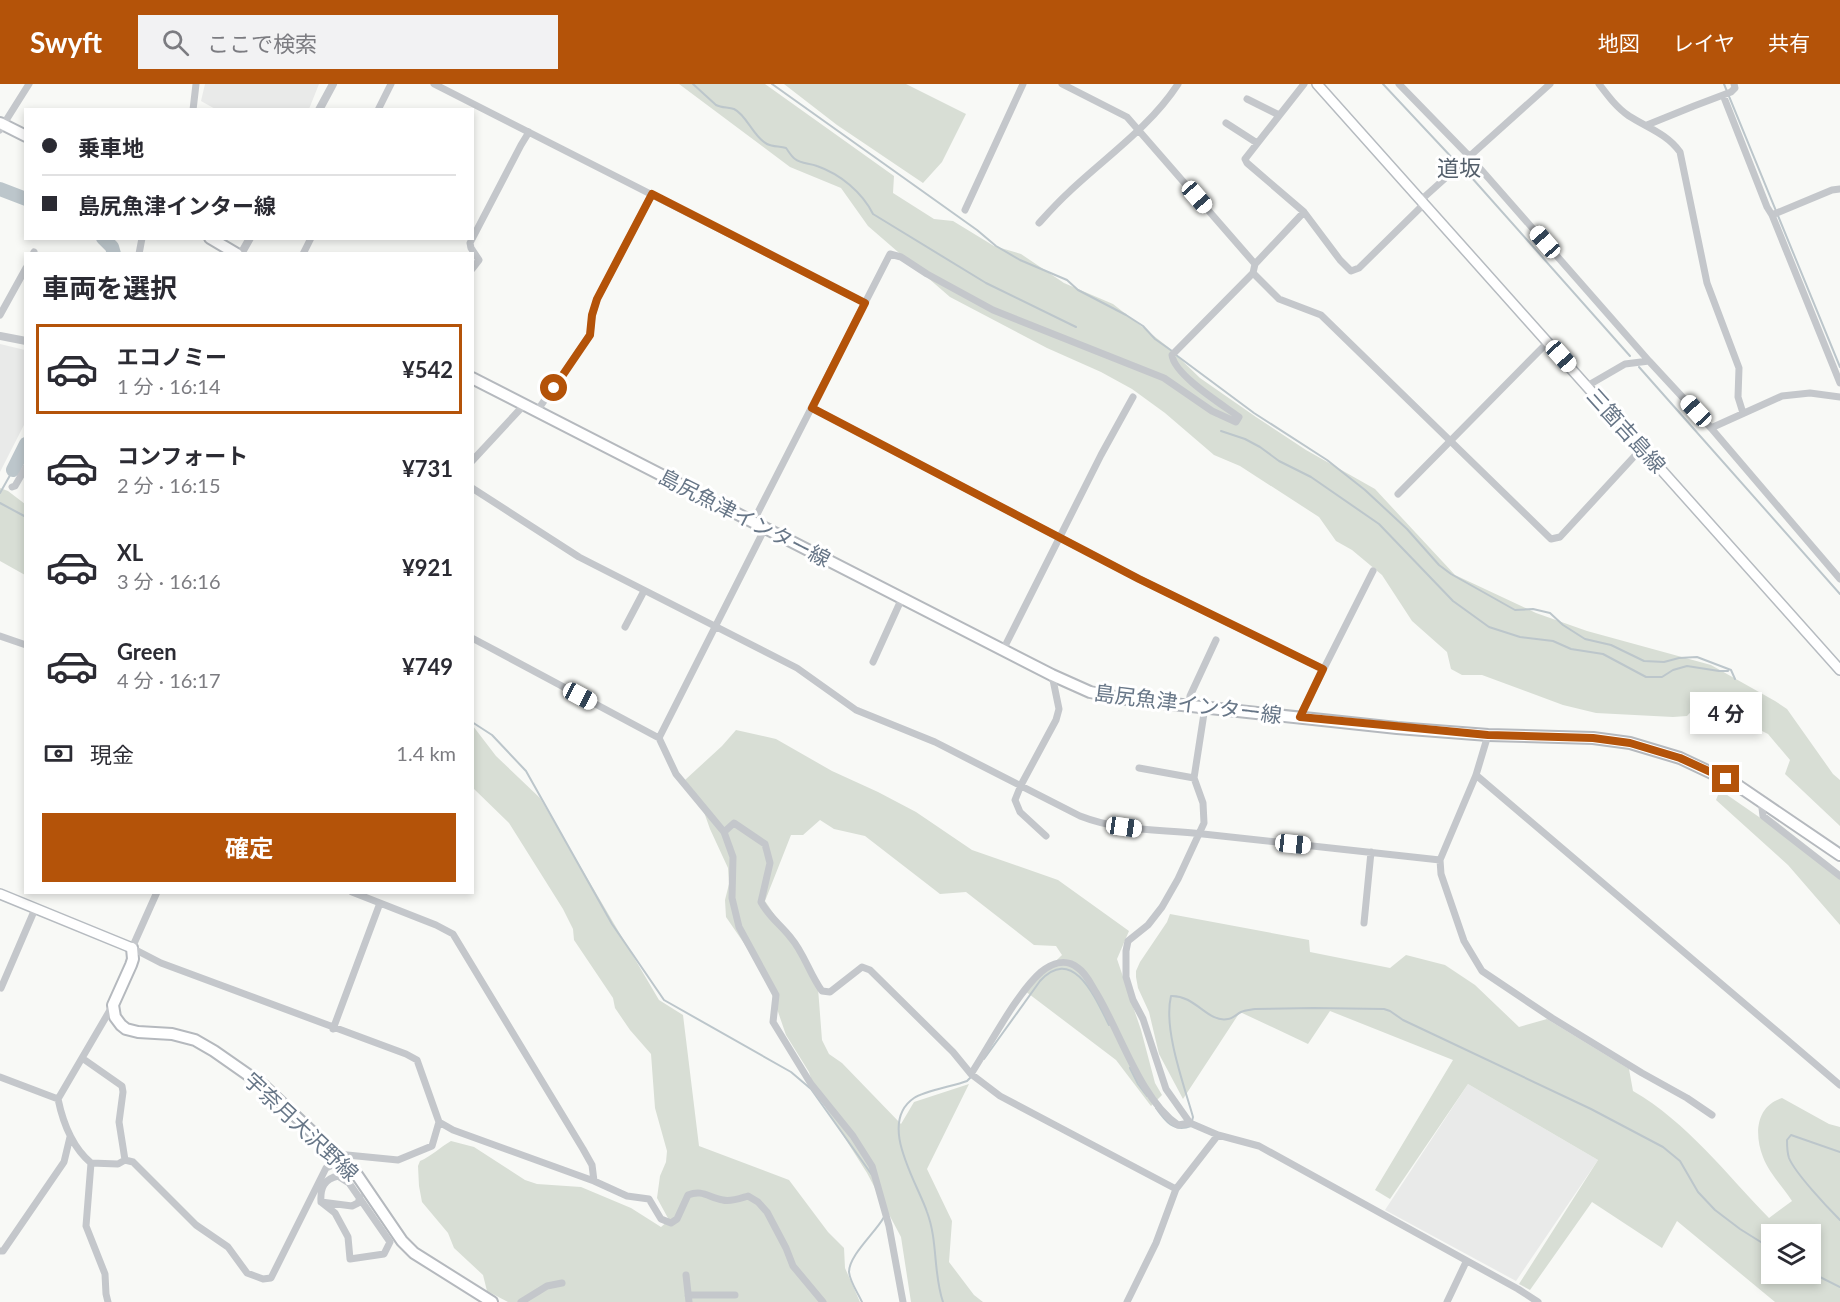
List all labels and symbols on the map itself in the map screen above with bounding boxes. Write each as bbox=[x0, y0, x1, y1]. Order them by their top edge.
district label: 道坂 bbox=[1437, 154, 1481, 181]
car bbox=[1178, 178, 1216, 216]
car bbox=[1526, 223, 1564, 261]
car bbox=[1542, 337, 1580, 375]
route start bbox=[540, 374, 567, 401]
street label: 三箇吉島線 bbox=[1583, 383, 1671, 477]
car bbox=[1677, 392, 1715, 430]
street label: 島尻魚津インター線 bbox=[655, 463, 835, 571]
street label: 島尻魚津インター線 bbox=[1093, 679, 1283, 727]
car bbox=[560, 680, 600, 712]
callout: 4 分 bbox=[1690, 692, 1762, 734]
route end bbox=[1712, 765, 1739, 792]
car bbox=[1105, 816, 1143, 838]
car bbox=[1274, 833, 1312, 855]
street label: 宇奈月大沢野線 bbox=[240, 1067, 364, 1185]

